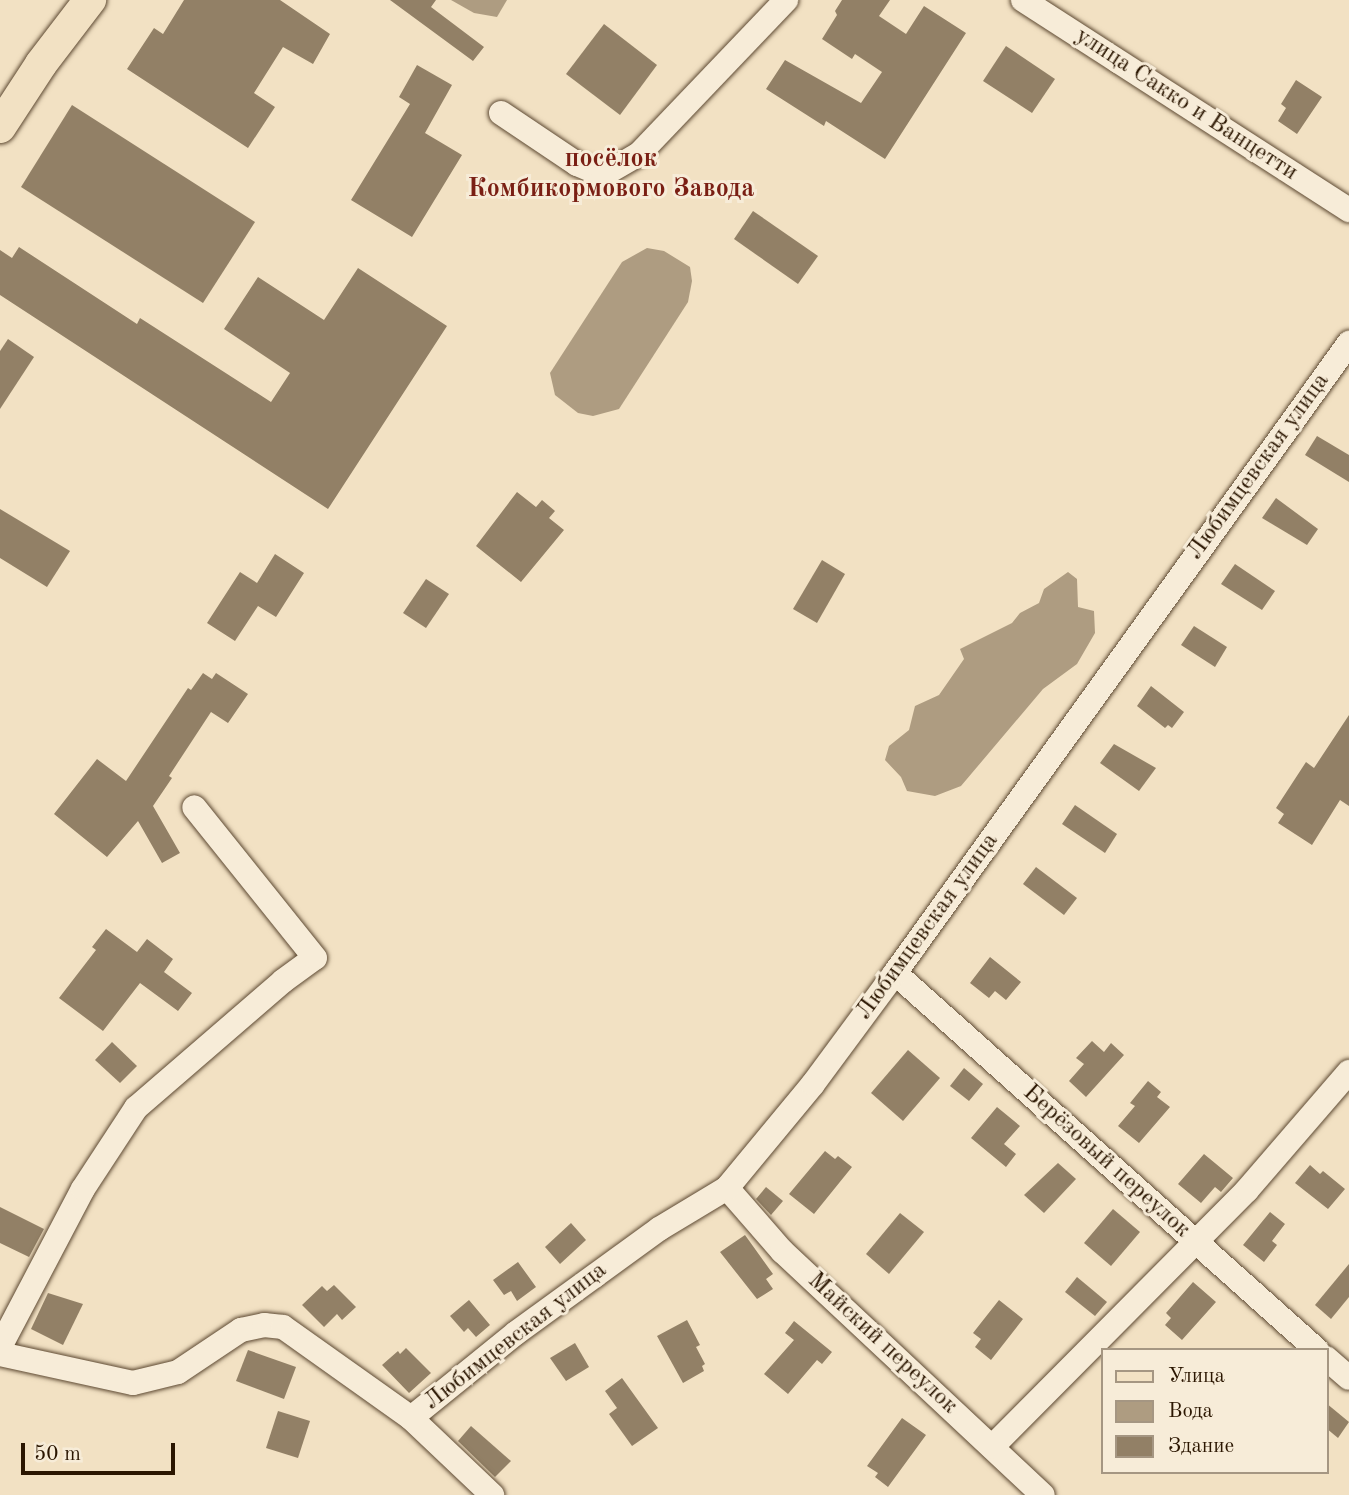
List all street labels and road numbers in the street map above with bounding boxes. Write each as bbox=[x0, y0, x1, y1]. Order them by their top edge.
street label: улица Сакко и Ванцетти bbox=[1069, 22, 1303, 188]
street label: Любимцевская улица bbox=[1182, 368, 1336, 566]
street label: Любимцевская улица bbox=[851, 828, 1005, 1026]
street label: Берёзовый переулок bbox=[1016, 1079, 1196, 1245]
street label: Любимцевская улица bbox=[419, 1257, 613, 1417]
street label: Майский переулок bbox=[801, 1267, 963, 1421]

